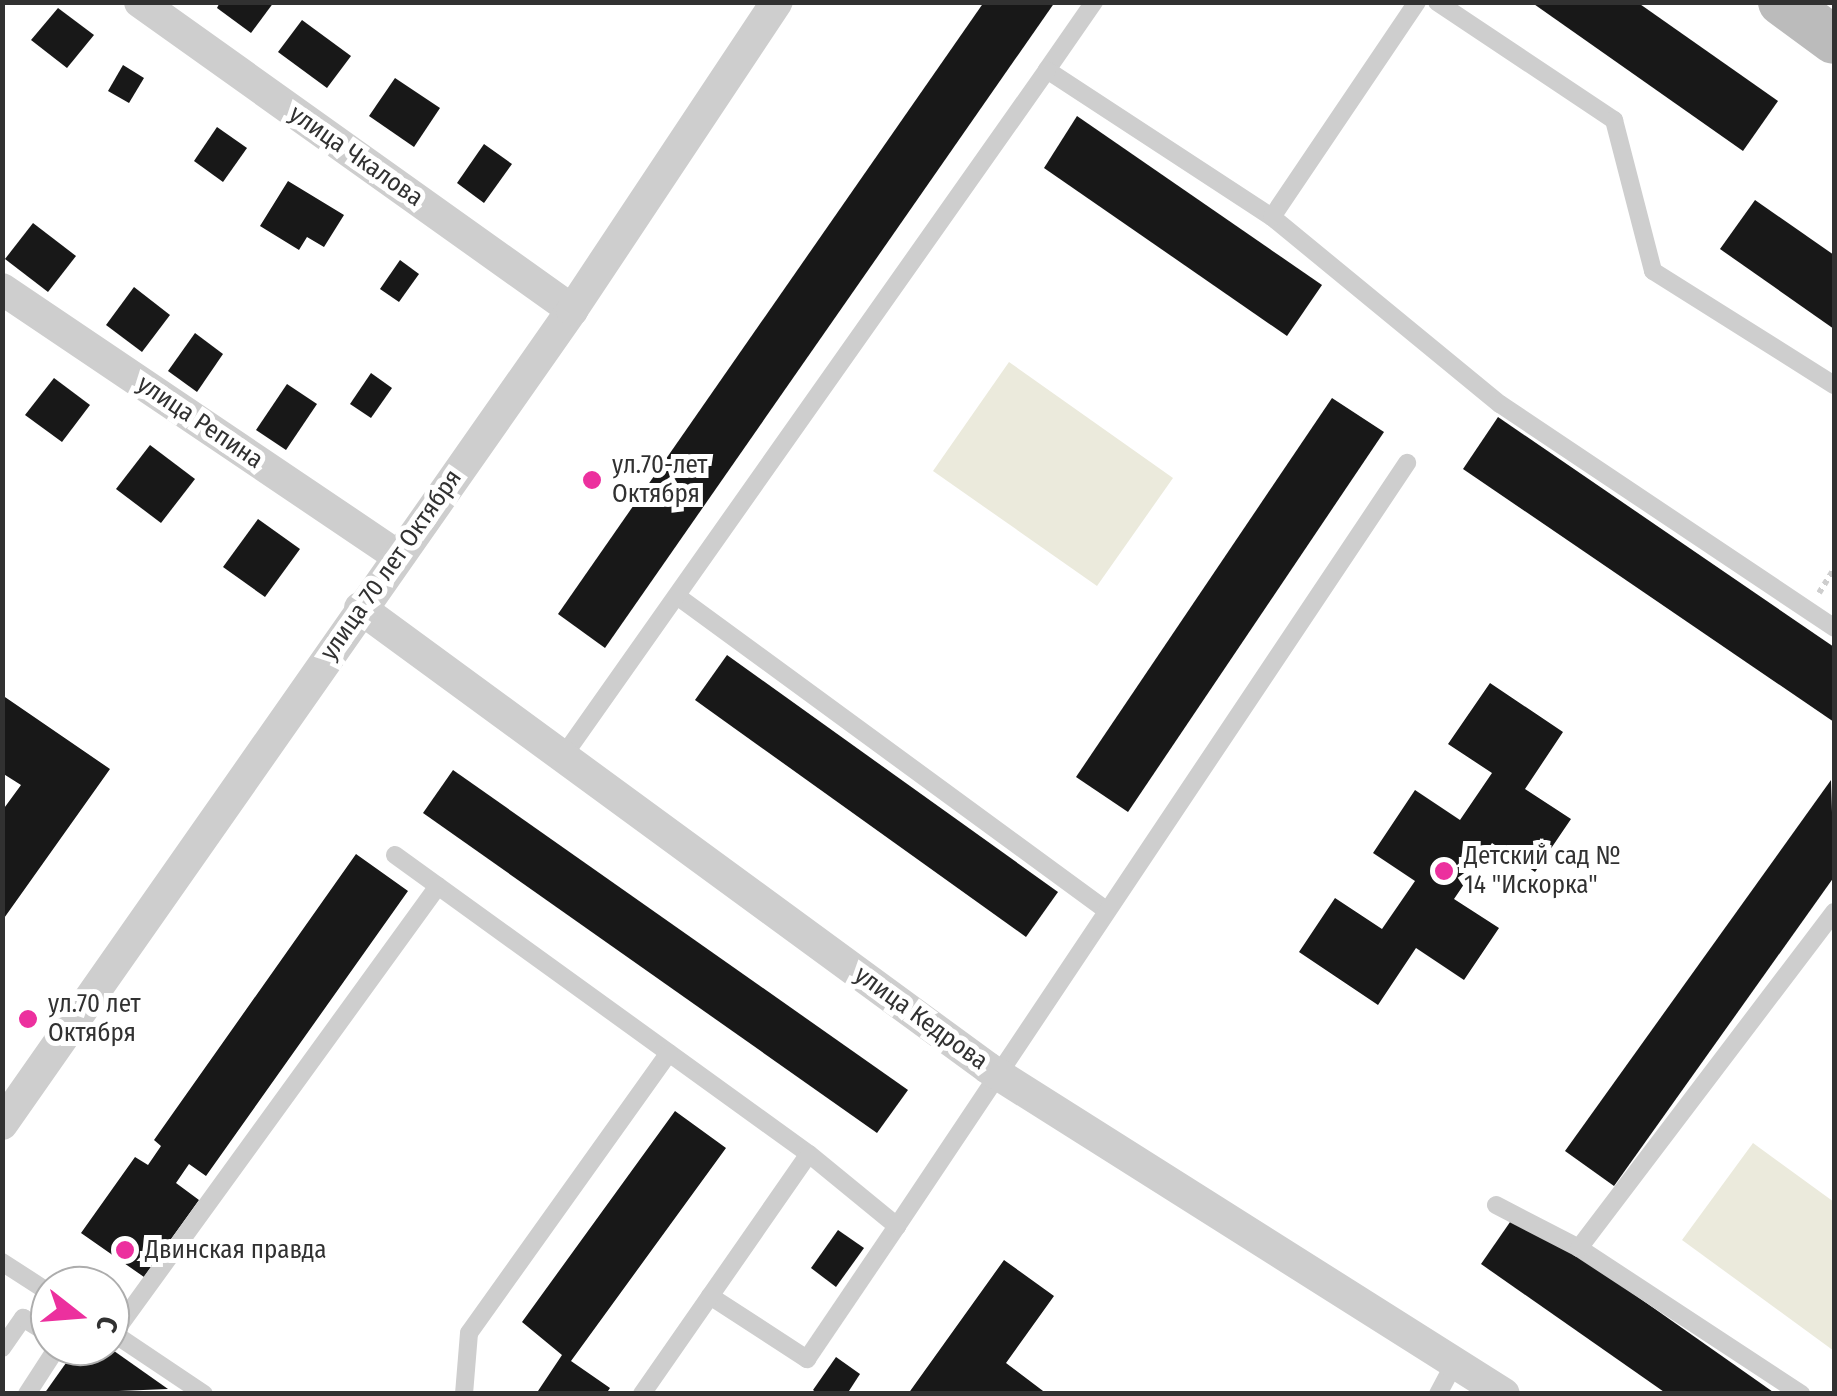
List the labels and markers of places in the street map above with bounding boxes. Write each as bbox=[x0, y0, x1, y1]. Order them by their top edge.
place label: ул.70-лет Октября bbox=[612, 451, 707, 510]
marker: ул.70-лет Октября bbox=[581, 469, 603, 491]
place label: Детский сад № 14 "Искорка" bbox=[1464, 842, 1621, 901]
marker: Детский сад № 14 "Искорка" bbox=[1433, 860, 1455, 882]
place label: ул.70 лет Октября bbox=[48, 990, 141, 1049]
marker: ул.70 лет Октября bbox=[17, 1008, 39, 1030]
place label: Двинская правда bbox=[145, 1235, 327, 1265]
marker: Двинская правда bbox=[114, 1239, 136, 1261]

